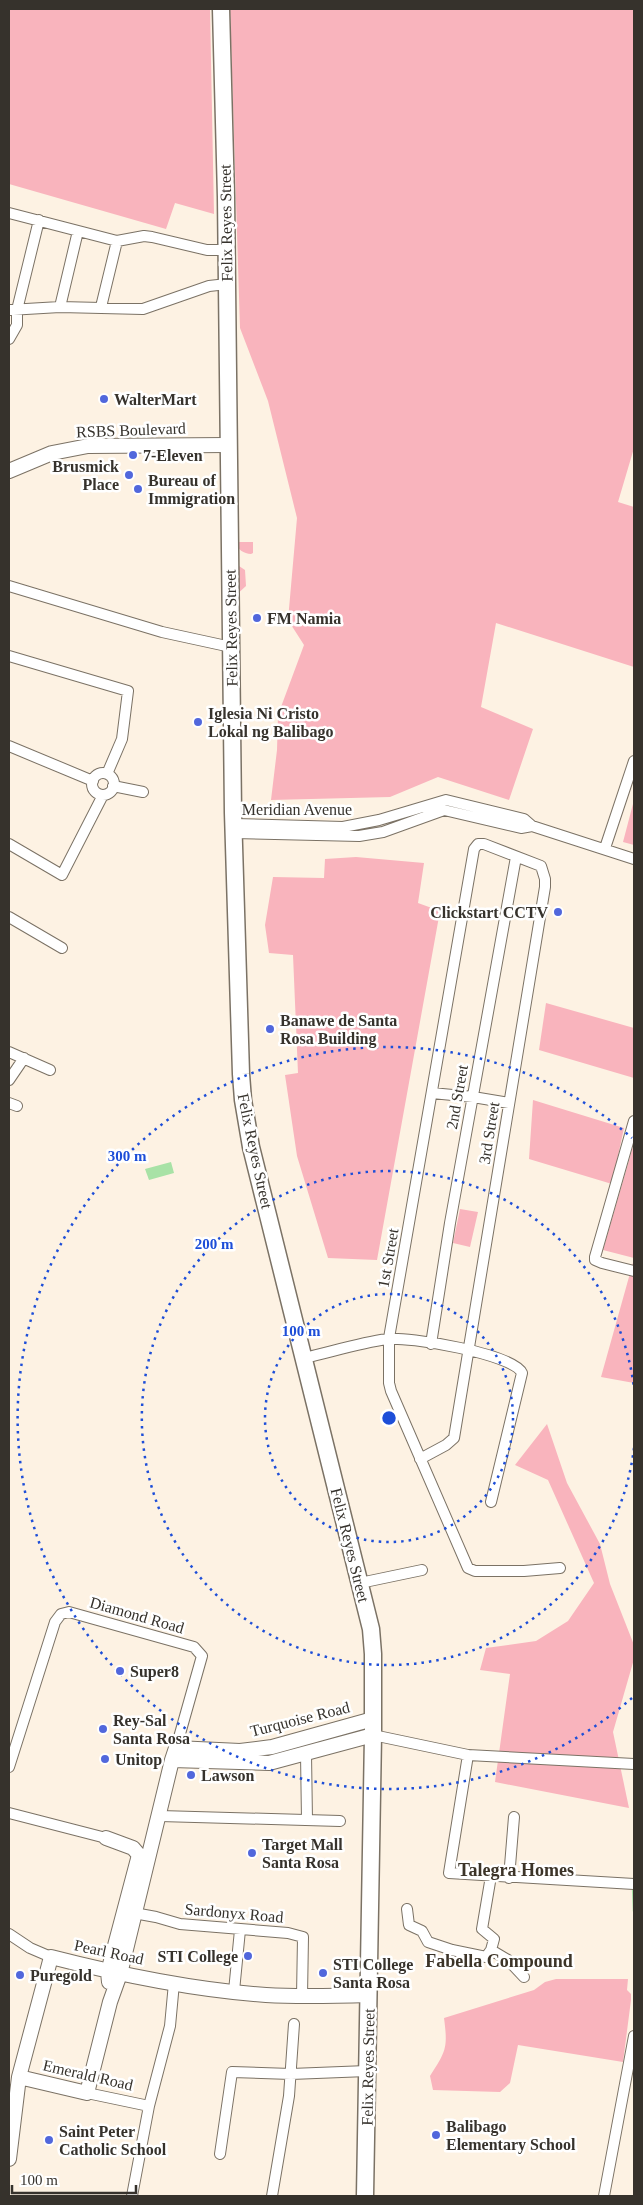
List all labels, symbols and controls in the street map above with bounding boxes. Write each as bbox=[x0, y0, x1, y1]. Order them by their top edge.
street label: Felix Reyes Street bbox=[216, 164, 237, 282]
place label: WalterMart bbox=[114, 391, 197, 408]
marker: WalterMart bbox=[98, 393, 110, 405]
street label: RSBS Boulevard bbox=[76, 420, 186, 440]
place label: 7-Eleven bbox=[143, 447, 203, 464]
marker: 7-Eleven bbox=[127, 449, 139, 461]
place label: Brusmick Place bbox=[52, 458, 119, 493]
marker: Brusmick Place bbox=[123, 469, 135, 481]
place label: Bureau of Immigration bbox=[148, 472, 235, 508]
marker: Bureau of Immigration bbox=[132, 483, 144, 495]
street label: Felix Reyes Street bbox=[221, 569, 242, 687]
place label: FM Namia bbox=[267, 610, 341, 627]
marker: FM Namia bbox=[251, 612, 263, 624]
place label: Iglesia Ni Cristo Lokal ng Balibago bbox=[208, 705, 333, 741]
marker: Iglesia Ni Cristo Lokal ng Balibago bbox=[192, 716, 204, 728]
street label: Meridian Avenue bbox=[242, 801, 352, 818]
place label: Clickstart CCTV bbox=[430, 904, 548, 921]
marker: Clickstart CCTV bbox=[552, 906, 564, 918]
place label: Banawe de Santa Rosa Building bbox=[280, 1012, 397, 1048]
marker: Banawe de Santa Rosa Building bbox=[264, 1023, 276, 1035]
street label: 2nd Street bbox=[443, 1063, 471, 1131]
street label: Felix Reyes Street bbox=[234, 1092, 276, 1211]
street label: 3rd Street bbox=[476, 1100, 502, 1165]
text: 300 m bbox=[108, 1148, 147, 1164]
street label: 1st Street bbox=[374, 1226, 402, 1289]
text: 200 m bbox=[195, 1236, 234, 1252]
text: 100 m bbox=[282, 1323, 321, 1339]
centre of rings bbox=[380, 1409, 398, 1427]
street label: Felix Reyes Street bbox=[327, 1486, 373, 1605]
street label: Diamond Road bbox=[88, 1593, 186, 1637]
place label: Super8 bbox=[130, 1663, 179, 1681]
marker: Super8 bbox=[114, 1665, 126, 1677]
street label: Turquoise Road bbox=[248, 1698, 352, 1741]
place label: Rey-Sal Santa Rosa bbox=[113, 1712, 190, 1747]
marker: Rey-Sal Santa Rosa bbox=[97, 1723, 109, 1735]
place label: Unitop bbox=[115, 1751, 162, 1769]
marker: Unitop bbox=[99, 1753, 111, 1765]
place label: Lawson bbox=[201, 1767, 254, 1784]
marker: Lawson bbox=[185, 1769, 197, 1781]
place label: Target Mall Santa Rosa bbox=[262, 1836, 343, 1871]
marker: Target Mall Santa Rosa bbox=[246, 1847, 258, 1859]
district label: Talegra Homes bbox=[458, 1860, 574, 1880]
street label: Sardonyx Road bbox=[184, 1900, 284, 1927]
street label: Pearl Road bbox=[73, 1936, 145, 1968]
place label: STI College bbox=[158, 1948, 238, 1966]
marker: STI College bbox=[242, 1950, 254, 1962]
district label: Fabella Compound bbox=[425, 1951, 573, 1971]
place label: STI College Santa Rosa bbox=[333, 1956, 413, 1991]
place label: Puregold bbox=[30, 1967, 92, 1985]
marker: STI College Santa Rosa bbox=[317, 1967, 329, 1979]
marker: Puregold bbox=[14, 1969, 26, 1981]
street label: Felix Reyes Street bbox=[358, 2008, 379, 2126]
street label: Emerald Road bbox=[41, 2056, 135, 2094]
place label: Balibago Elementary School bbox=[446, 2118, 576, 2154]
place label: Saint Peter Catholic School bbox=[59, 2123, 167, 2158]
marker: Balibago Elementary School bbox=[430, 2129, 442, 2141]
marker: Saint Peter Catholic School bbox=[43, 2134, 55, 2146]
scale bar bbox=[12, 2162, 136, 2194]
text: 100 m bbox=[20, 2172, 58, 2188]

